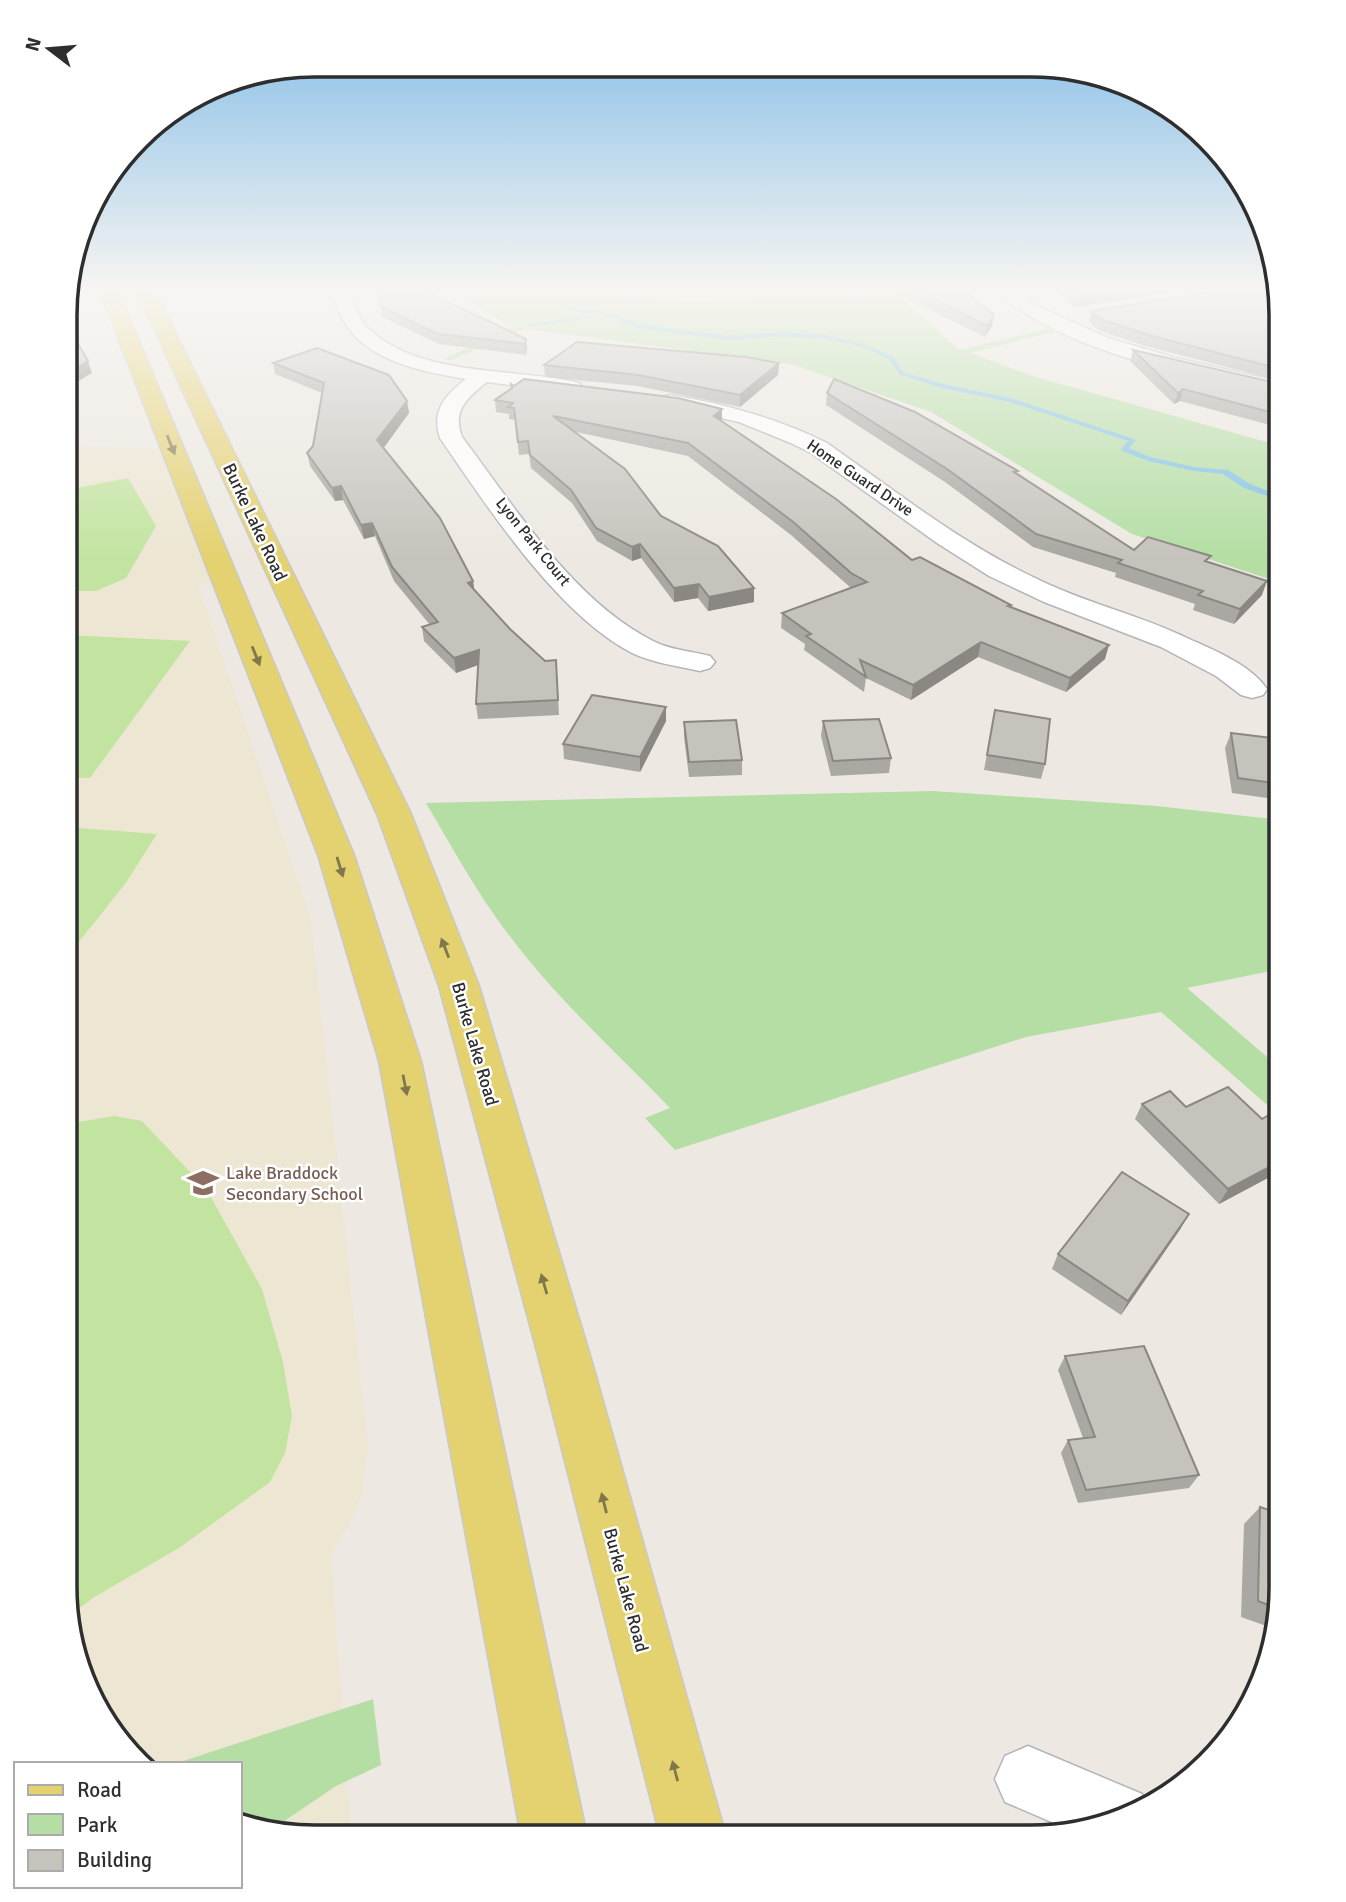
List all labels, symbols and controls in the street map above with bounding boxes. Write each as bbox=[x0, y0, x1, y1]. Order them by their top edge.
north arrow bbox=[14, 14, 84, 84]
text: N bbox=[20, 35, 47, 54]
one-way arrow bbox=[166, 435, 177, 456]
street label: Home Guard Drive bbox=[803, 435, 917, 521]
street label: Burke Lake Road bbox=[218, 460, 292, 584]
street label: Lyon Park Court bbox=[491, 494, 575, 591]
one-way arrow bbox=[251, 646, 262, 667]
one-way arrow bbox=[336, 857, 346, 878]
one-way arrow bbox=[439, 938, 450, 959]
street label: Burke Lake Road bbox=[447, 980, 503, 1108]
one-way arrow bbox=[400, 1074, 411, 1096]
place label: Lake Braddock Secondary School bbox=[226, 1162, 363, 1205]
school or university icon: Lake Braddock Secondary School bbox=[186, 1166, 220, 1200]
one-way arrow bbox=[538, 1273, 549, 1295]
one-way arrow bbox=[598, 1492, 609, 1514]
street label: Burke Lake Road bbox=[599, 1526, 653, 1654]
one-way arrow bbox=[669, 1759, 680, 1781]
legend bbox=[14, 1762, 242, 1888]
text: Road bbox=[77, 1777, 122, 1803]
text: Park bbox=[77, 1812, 118, 1838]
text: Building bbox=[77, 1847, 152, 1873]

